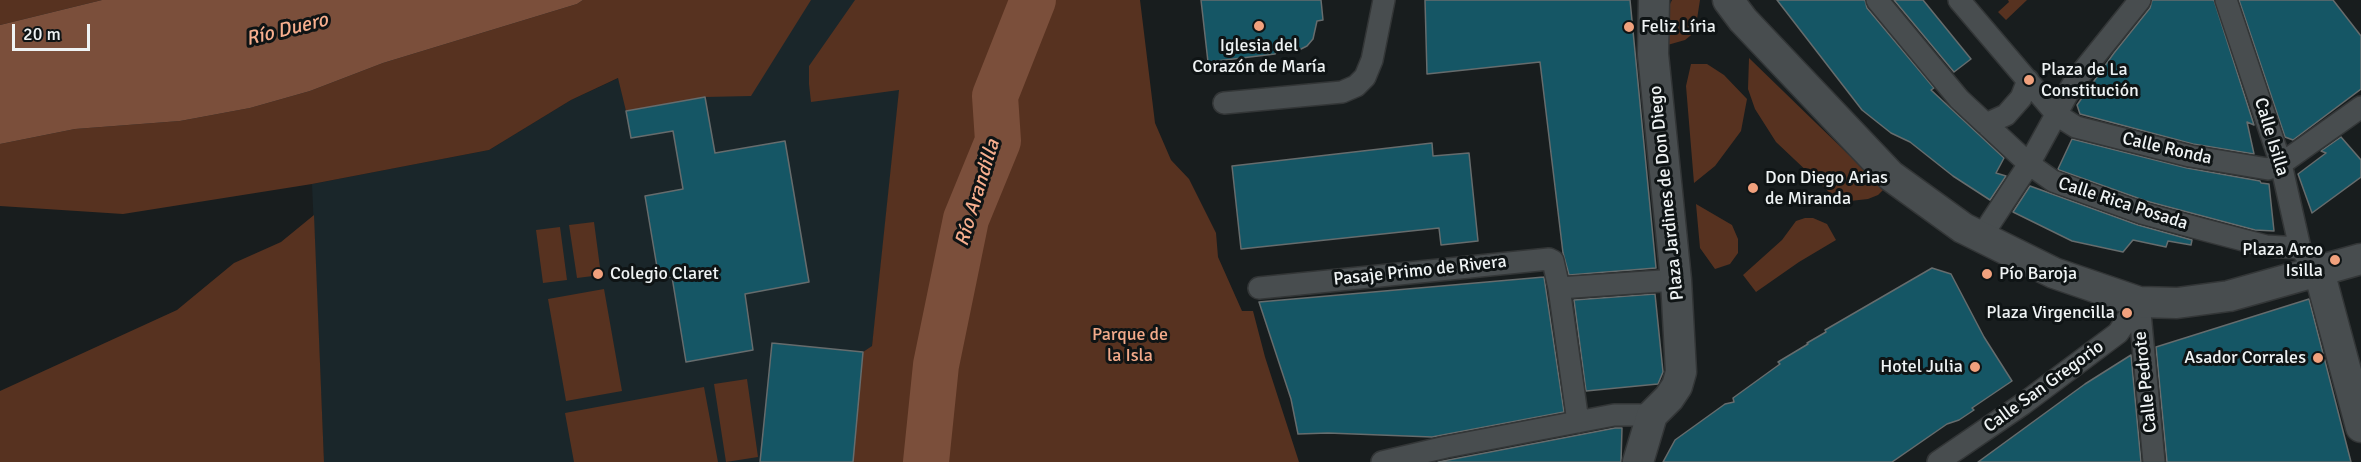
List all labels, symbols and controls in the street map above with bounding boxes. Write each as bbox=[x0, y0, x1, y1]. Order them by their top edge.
water label: Río Duero bbox=[244, 8, 330, 52]
scale bar bbox=[15, 12, 93, 50]
place label: Feliz Líria bbox=[1641, 16, 1716, 38]
marker: Iglesia del Corazón de María bbox=[1252, 19, 1266, 33]
marker: Feliz Líria bbox=[1622, 20, 1636, 34]
text: 20 m bbox=[23, 23, 61, 45]
place label: Iglesia del Corazón de María bbox=[1192, 35, 1326, 78]
place label: Plaza de La Constitución bbox=[2041, 59, 2139, 101]
marker: Plaza de La Constitución bbox=[2022, 73, 2036, 87]
street label: Plaza Jardines de Don Diego bbox=[1645, 85, 1689, 301]
street label: Calle Isilla bbox=[2249, 95, 2293, 179]
street label: Calle Ronda bbox=[2120, 128, 2214, 170]
water label: Río Arandilla bbox=[950, 137, 1006, 249]
place label: Don Diego Arias de Miranda bbox=[1765, 167, 1888, 210]
street label: Calle Rica Posada bbox=[2055, 173, 2191, 235]
marker: Don Diego Arias de Miranda bbox=[1746, 181, 1760, 195]
place label: Plaza Arco Isilla bbox=[2242, 239, 2323, 282]
street label: Pasaje Primo de Rivera bbox=[1332, 251, 1508, 291]
marker: Plaza Arco Isilla bbox=[2328, 253, 2342, 267]
place label: Colegio Claret bbox=[610, 263, 719, 285]
place label: Pío Baroja bbox=[1999, 263, 2077, 285]
marker: Colegio Claret bbox=[591, 267, 605, 281]
marker: Pío Baroja bbox=[1980, 267, 1994, 281]
place label: Plaza Virgencilla bbox=[1986, 302, 2115, 324]
marker: Plaza Virgencilla bbox=[2120, 306, 2134, 320]
park label: Parque de la Isla bbox=[1092, 324, 1168, 366]
street label: Calle Pedrote bbox=[2130, 330, 2162, 434]
street label: Calle San Gregorio bbox=[1980, 336, 2108, 438]
place label: Asador Corrales bbox=[2184, 347, 2306, 369]
marker: Asador Corrales bbox=[2311, 351, 2325, 365]
place label: Hotel Julia bbox=[1880, 356, 1963, 378]
marker: Hotel Julia bbox=[1968, 360, 1982, 374]

